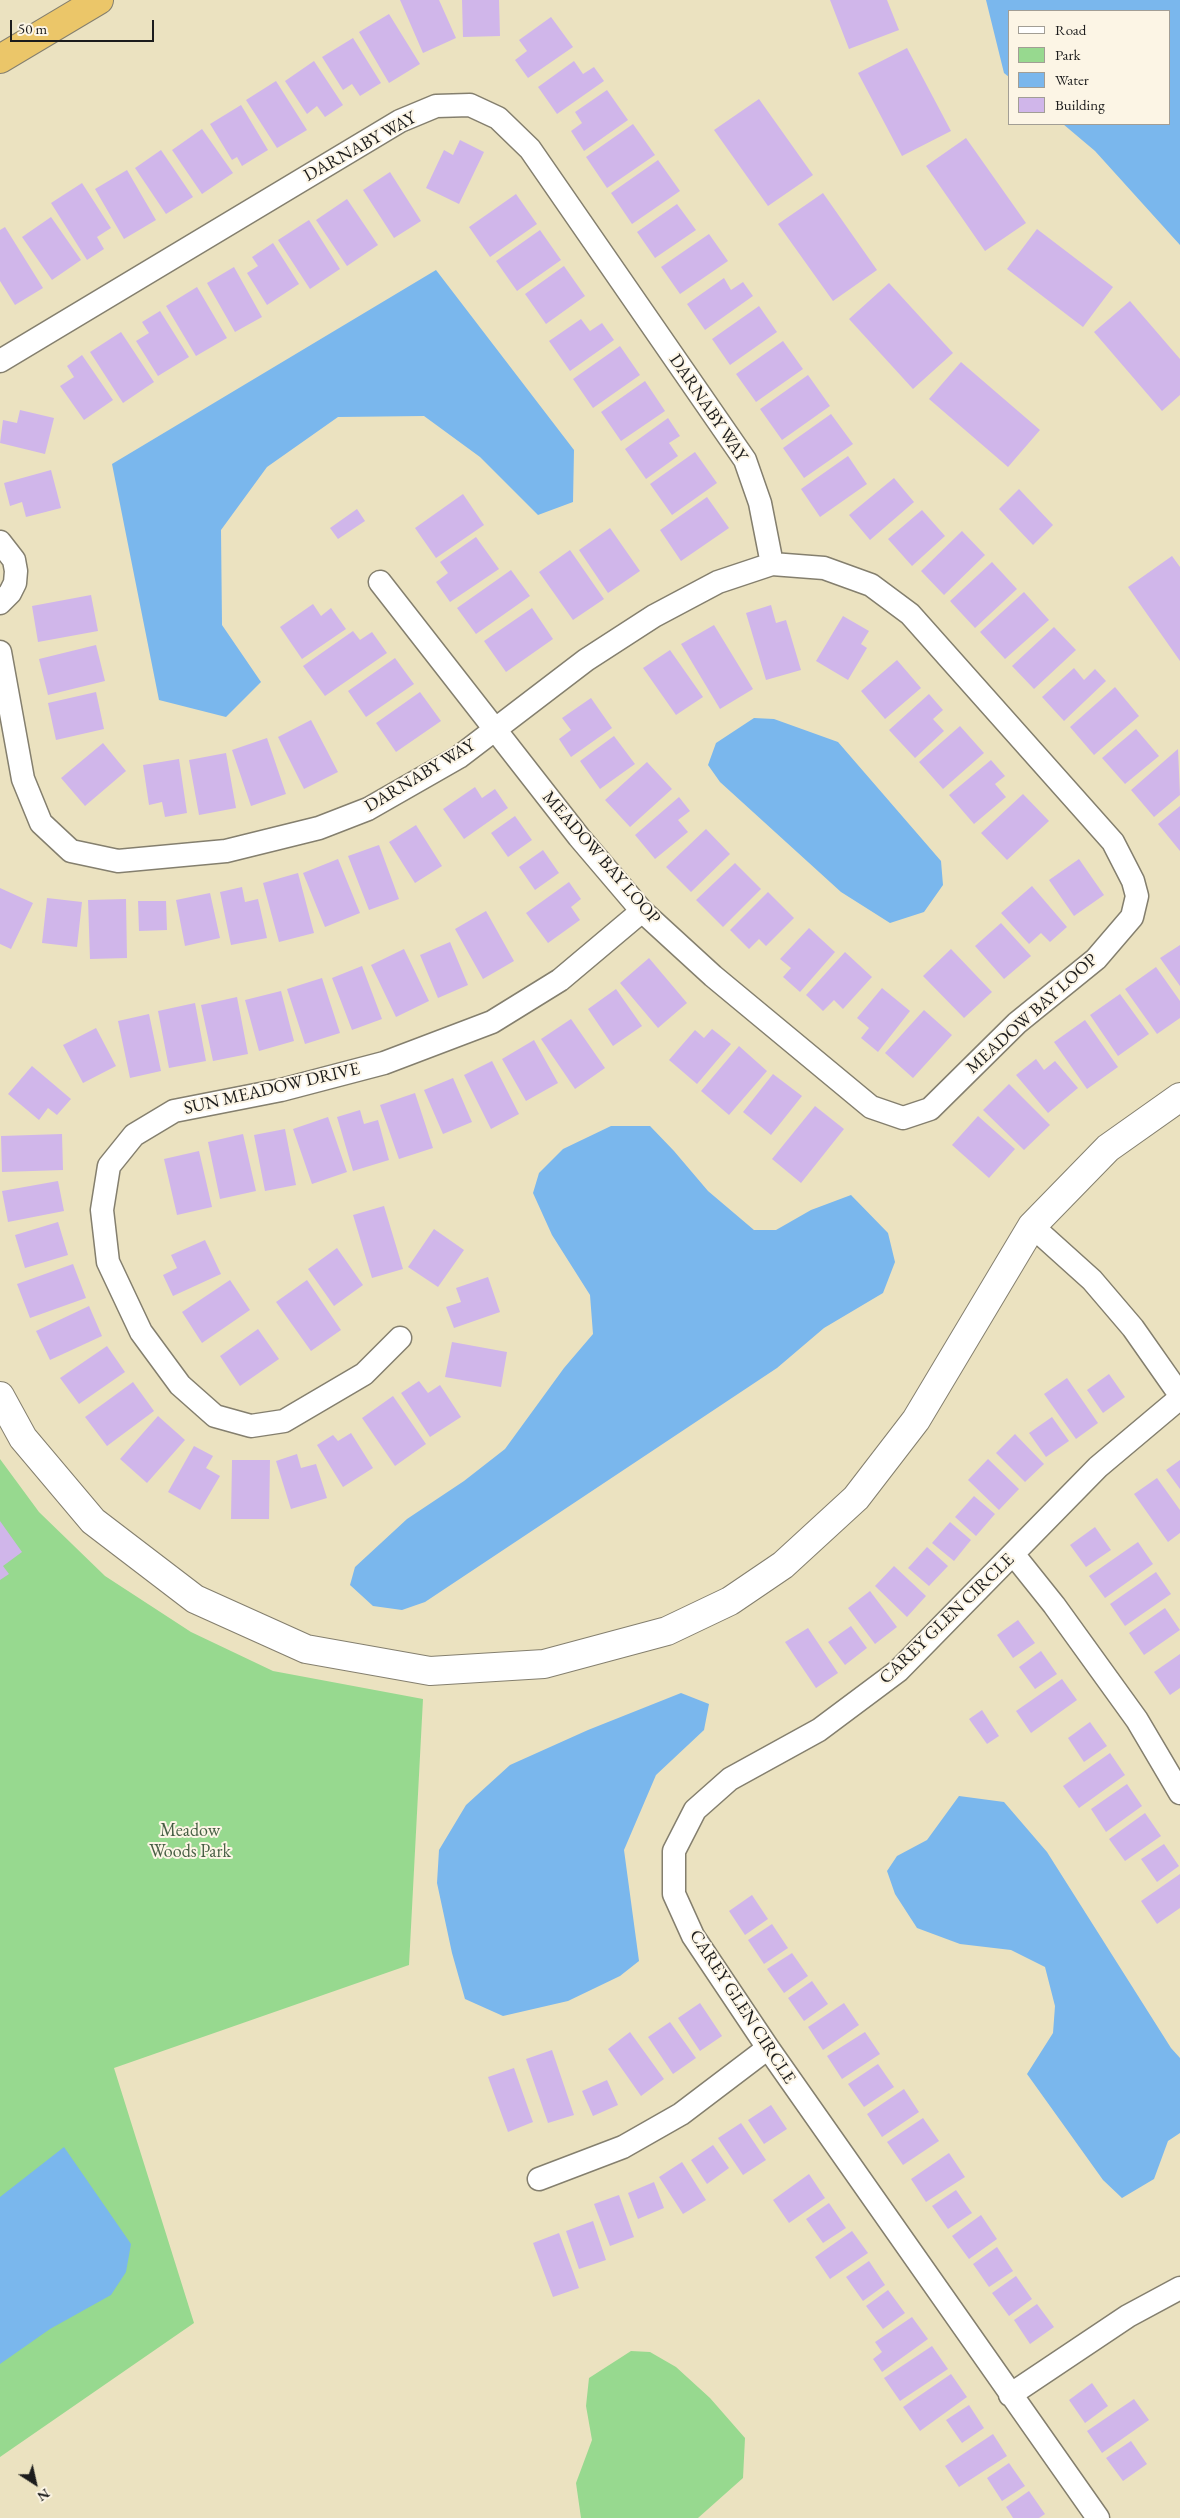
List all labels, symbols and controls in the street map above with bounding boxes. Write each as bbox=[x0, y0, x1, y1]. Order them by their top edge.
scale bar bbox=[12, 10, 156, 42]
legend bbox=[1008, 10, 1170, 125]
text: 50 m bbox=[18, 19, 47, 38]
text: Road bbox=[1055, 20, 1086, 39]
text: Park bbox=[1055, 45, 1081, 64]
text: Water bbox=[1055, 70, 1089, 89]
text: Building bbox=[1055, 95, 1105, 114]
street label: DARNABY WAY bbox=[300, 107, 420, 187]
street label: DARNABY WAY bbox=[664, 350, 752, 466]
street label: DARNABY WAY bbox=[361, 735, 479, 817]
street label: MEADOW BAY LOOP bbox=[537, 787, 665, 929]
street label: MEADOW BAY LOOP bbox=[962, 949, 1102, 1079]
street label: SUN MEADOW DRIVE bbox=[182, 1058, 362, 1120]
street label: CAREY GLEN CIRCLE bbox=[875, 1549, 1019, 1689]
park label: Meadow Woods Park bbox=[149, 1820, 231, 1862]
street label: CAREY GLEN CIRCLE bbox=[684, 1926, 800, 2088]
north arrow bbox=[10, 2458, 60, 2508]
text: N bbox=[34, 2485, 53, 2506]

